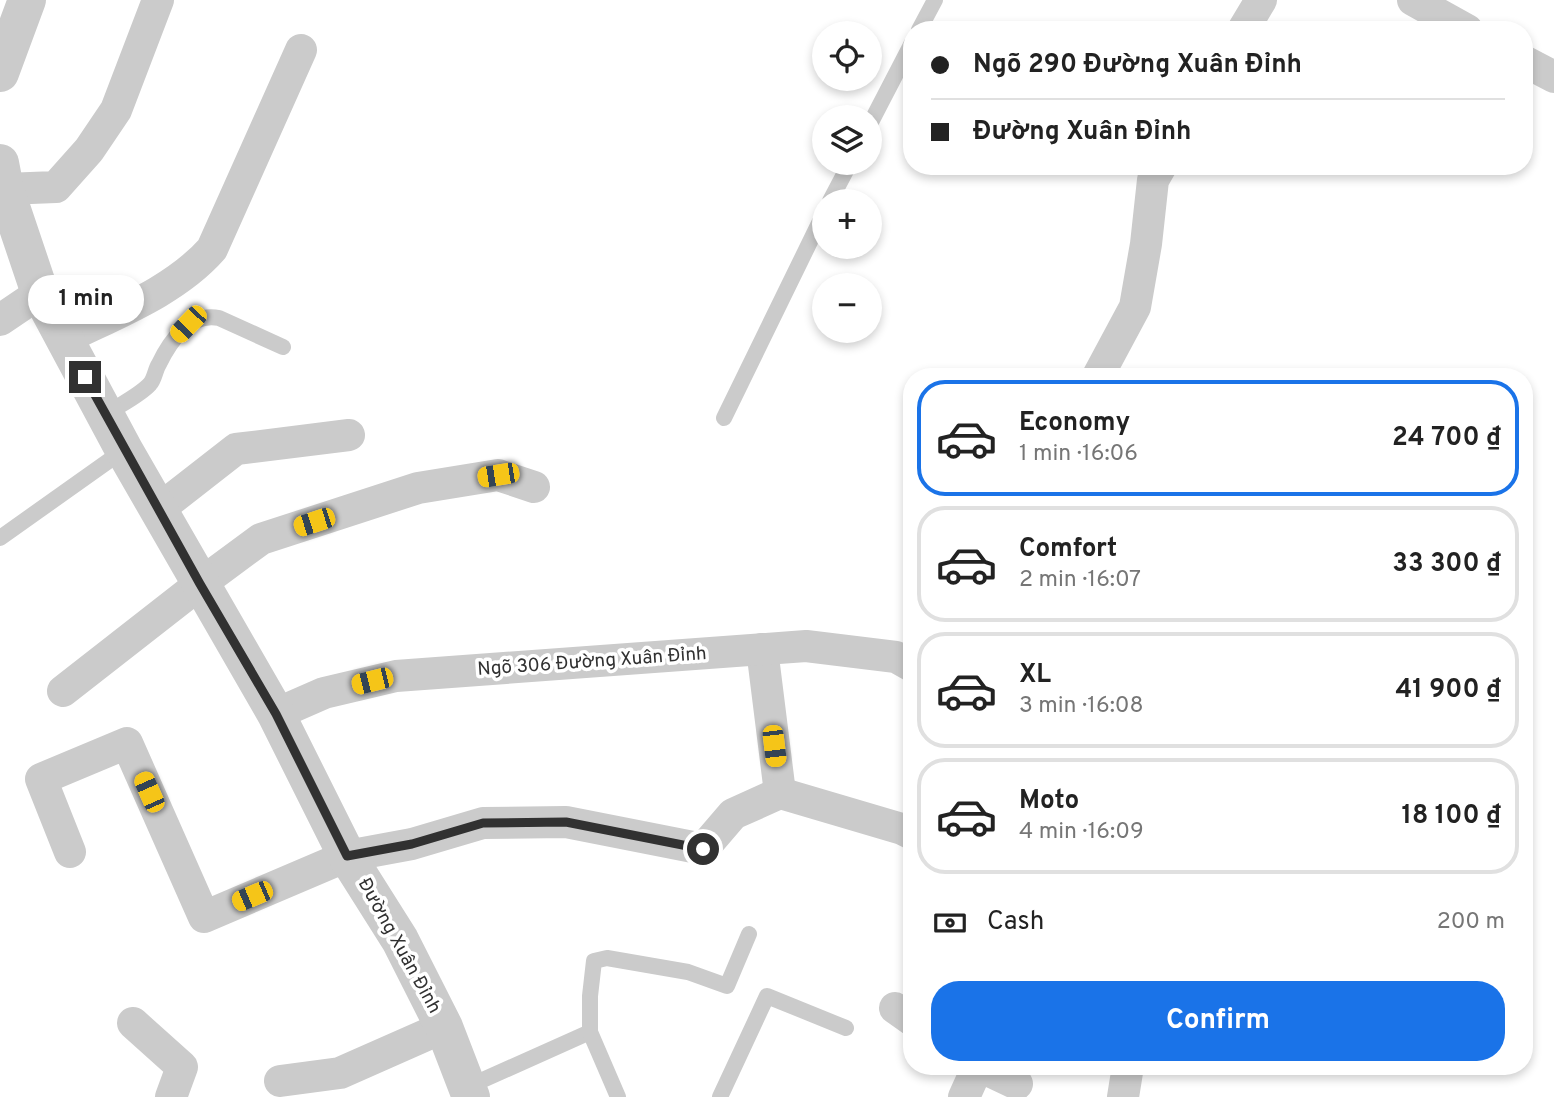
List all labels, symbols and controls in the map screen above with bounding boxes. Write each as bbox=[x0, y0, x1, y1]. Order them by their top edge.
map controls bbox=[812, 21, 882, 343]
button: locate bbox=[812, 21, 882, 91]
text: Ngõ 290 Đường Xuân Đỉnh bbox=[973, 49, 1302, 82]
button: layers bbox=[812, 105, 882, 175]
text: Đường Xuân Đỉnh bbox=[973, 116, 1192, 149]
button: + bbox=[812, 189, 882, 259]
button: − bbox=[812, 273, 882, 343]
callout: 1 min bbox=[27, 276, 143, 324]
text: 1 min bbox=[58, 285, 114, 314]
car bbox=[166, 302, 211, 346]
route end bbox=[69, 361, 101, 393]
icon: car bbox=[935, 407, 998, 470]
text: Economy bbox=[1019, 407, 1130, 440]
text: 24 700 ₫ bbox=[1392, 422, 1501, 455]
text: 1 min · 16:06 bbox=[1019, 440, 1138, 469]
car bbox=[476, 461, 521, 489]
car bbox=[291, 506, 338, 538]
icon: car bbox=[935, 533, 998, 596]
text: Comfort bbox=[1019, 533, 1117, 566]
text: 33 300 ₫ bbox=[1392, 548, 1501, 581]
text: 2 min · 16:07 bbox=[1019, 566, 1141, 595]
street label: Ngõ 306 Đường Xuân Đỉnh bbox=[477, 642, 707, 682]
icon: car bbox=[935, 659, 998, 722]
text: XL bbox=[1019, 659, 1051, 692]
car bbox=[350, 666, 395, 696]
text: 41 900 ₫ bbox=[1396, 674, 1501, 707]
text: 3 min · 16:08 bbox=[1019, 692, 1144, 721]
car bbox=[762, 724, 787, 768]
car bbox=[131, 769, 168, 815]
icon: car bbox=[935, 785, 998, 848]
text: Moto bbox=[1019, 785, 1079, 818]
text: 18 100 ₫ bbox=[1402, 800, 1501, 833]
text: 4 min · 16:09 bbox=[1019, 818, 1144, 847]
route start bbox=[687, 833, 719, 865]
street label: Đường Xuân Đỉnh bbox=[352, 874, 446, 1018]
car bbox=[229, 878, 276, 914]
icon: cash bbox=[931, 904, 969, 942]
text: Cash bbox=[987, 906, 1044, 939]
text: 200 m bbox=[1437, 908, 1505, 937]
button: Confirm bbox=[931, 981, 1505, 1061]

